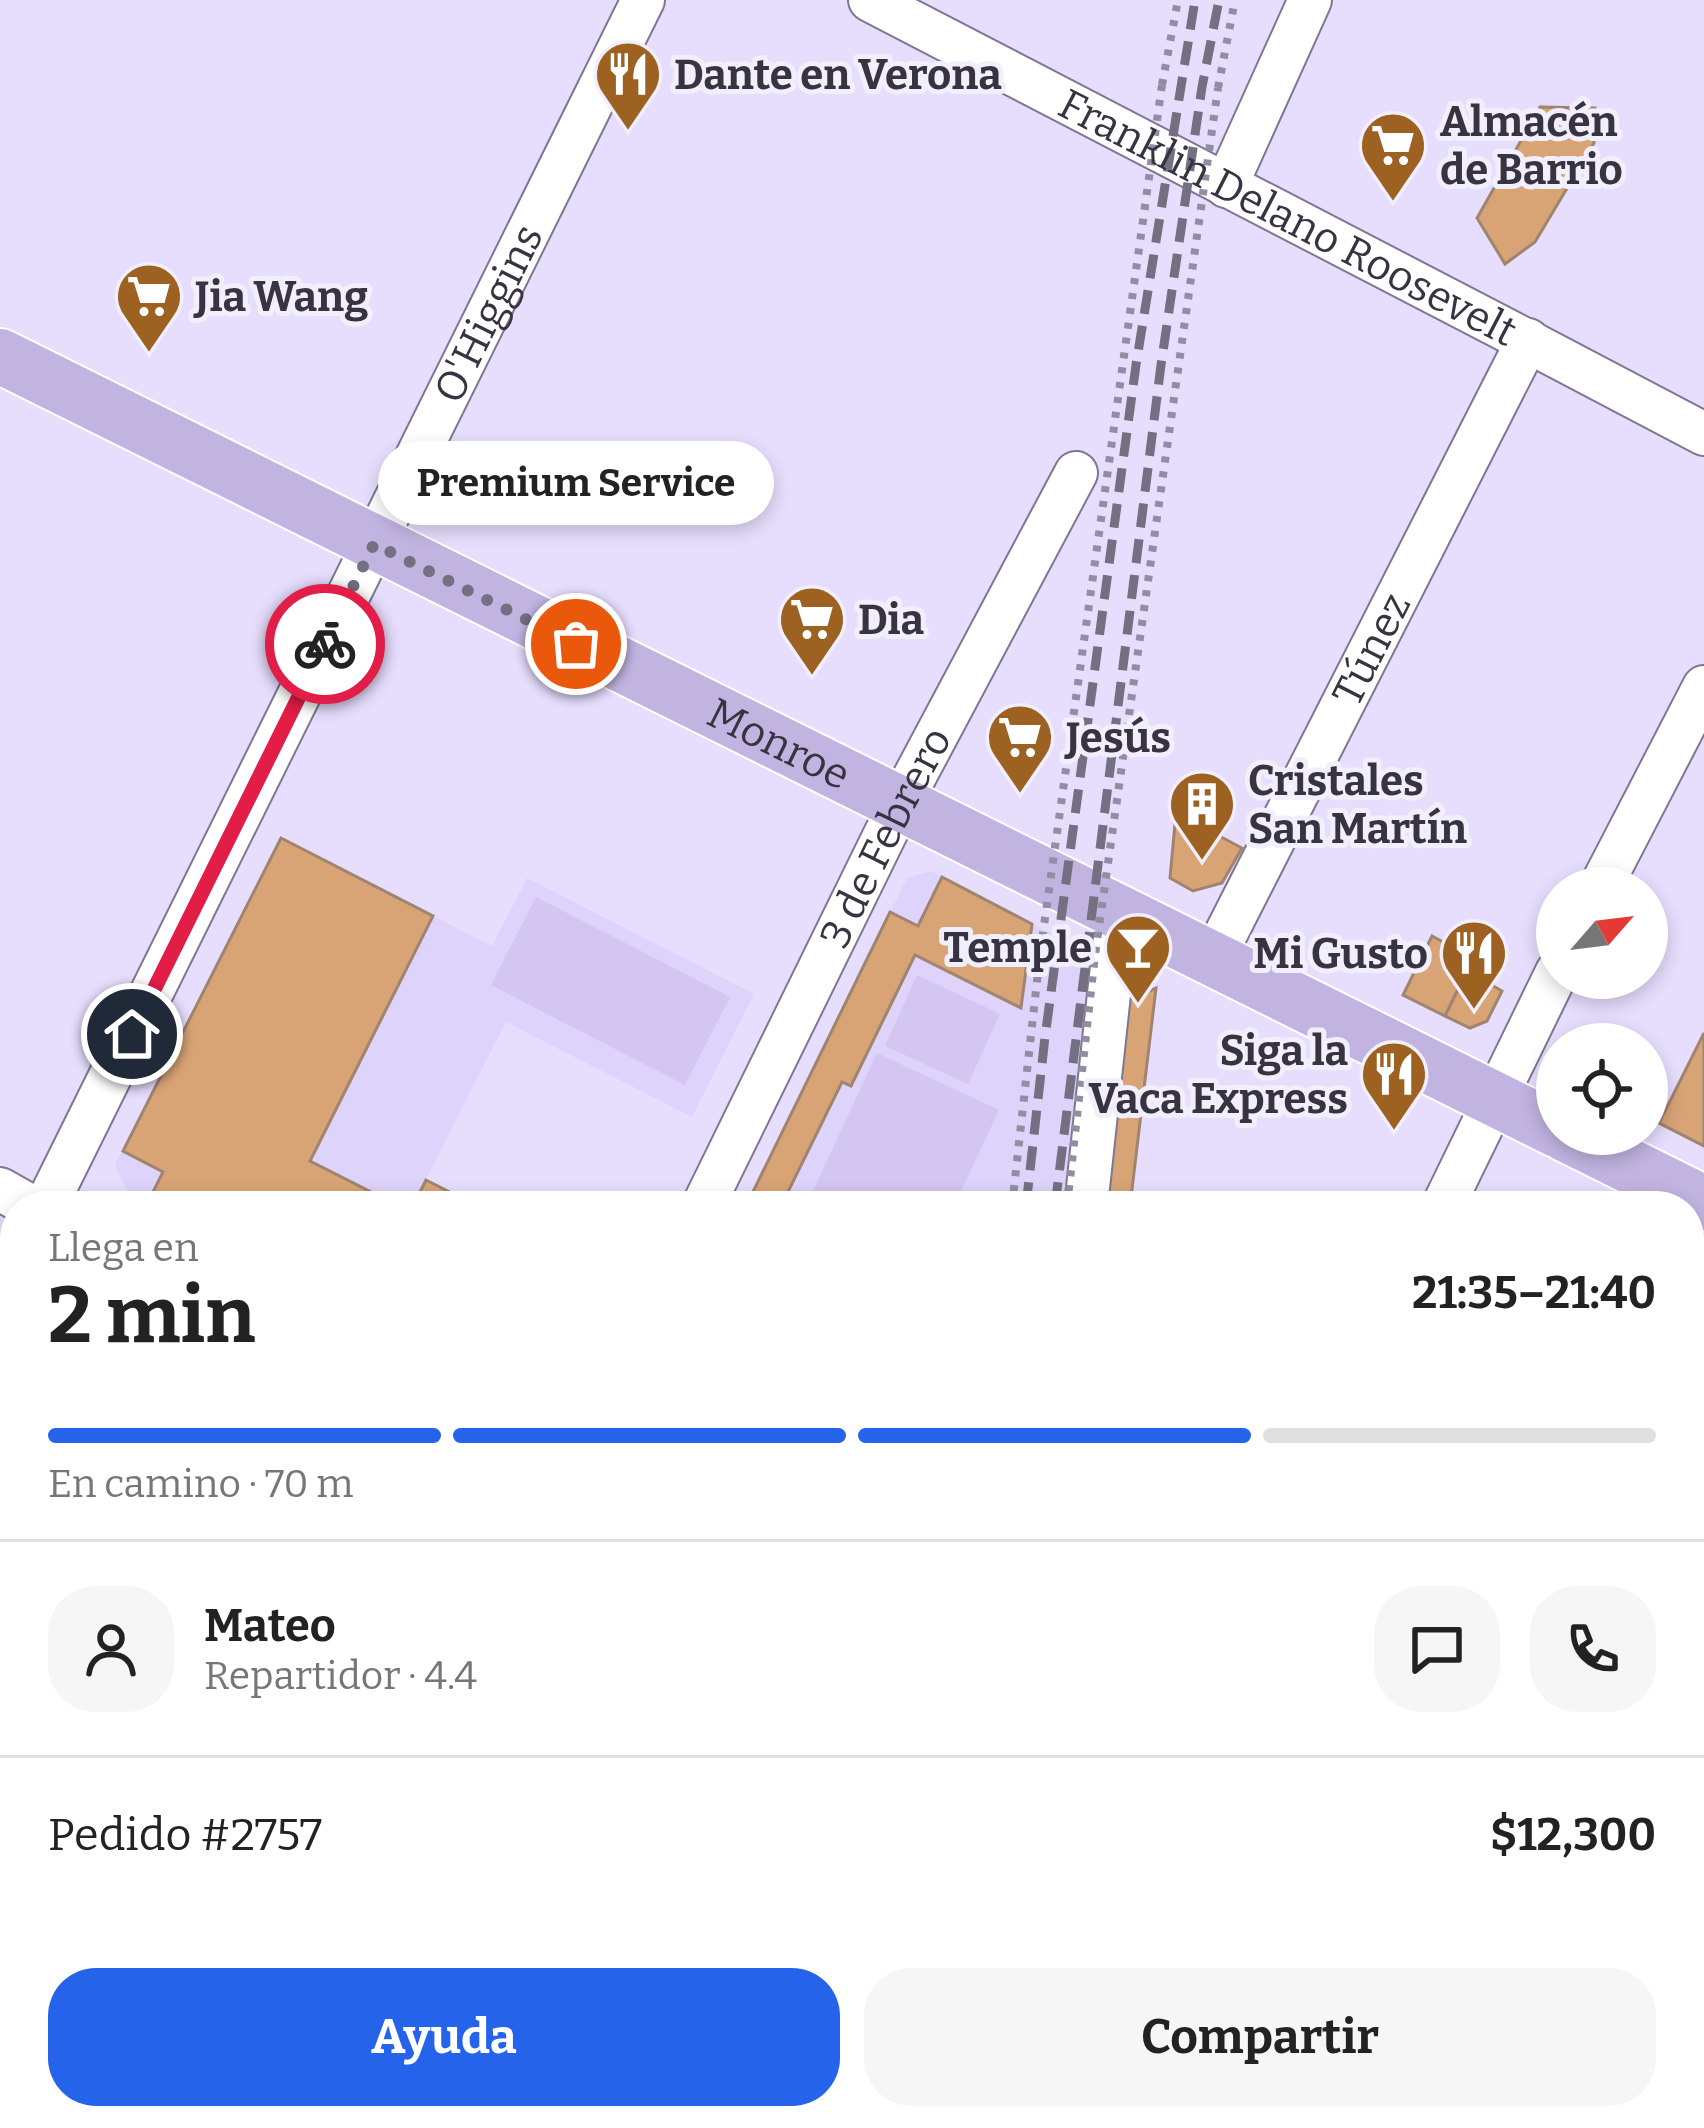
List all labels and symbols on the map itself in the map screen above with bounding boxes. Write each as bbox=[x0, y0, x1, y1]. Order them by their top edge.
restaurant icon: Dante en Verona bbox=[593, 39, 663, 133]
place label: Dante en Verona bbox=[674, 50, 1002, 100]
street label: Franklin Delano Roosevelt bbox=[1050, 79, 1525, 357]
place label: Almacén de Barrio bbox=[1440, 97, 1623, 195]
supermarket icon: Almacén de Barrio bbox=[1358, 110, 1428, 204]
street label: O'Higgins bbox=[424, 217, 554, 411]
supermarket icon: Jia Wang bbox=[114, 261, 184, 355]
place label: Jia Wang bbox=[193, 272, 368, 322]
callout: Premium Service bbox=[378, 440, 774, 524]
courier bbox=[265, 584, 385, 704]
supermarket icon: Dia bbox=[777, 584, 847, 678]
street label: Túnez bbox=[1322, 585, 1421, 714]
pin bbox=[525, 593, 627, 695]
place label: Dia bbox=[858, 595, 924, 645]
street label: Monroe bbox=[699, 688, 858, 800]
supermarket icon: Jesús bbox=[985, 702, 1055, 796]
place label: Jesús bbox=[1064, 713, 1171, 763]
street label: 3 de Febrero bbox=[810, 719, 962, 956]
place label: Cristales San Martín bbox=[1248, 756, 1467, 854]
building icon: Cristales San Martín bbox=[1167, 769, 1237, 863]
north arrow bbox=[1536, 867, 1668, 999]
bar icon: Temple bbox=[1103, 912, 1173, 1006]
restaurant icon: Mi Gusto bbox=[1439, 918, 1509, 1012]
place label: Temple bbox=[943, 923, 1092, 973]
place label: Mi Gusto bbox=[1253, 929, 1428, 979]
pin bbox=[81, 983, 183, 1085]
place label: Siga la Vaca Express bbox=[1088, 1026, 1348, 1124]
restaurant icon: Siga la Vaca Express bbox=[1359, 1039, 1429, 1133]

